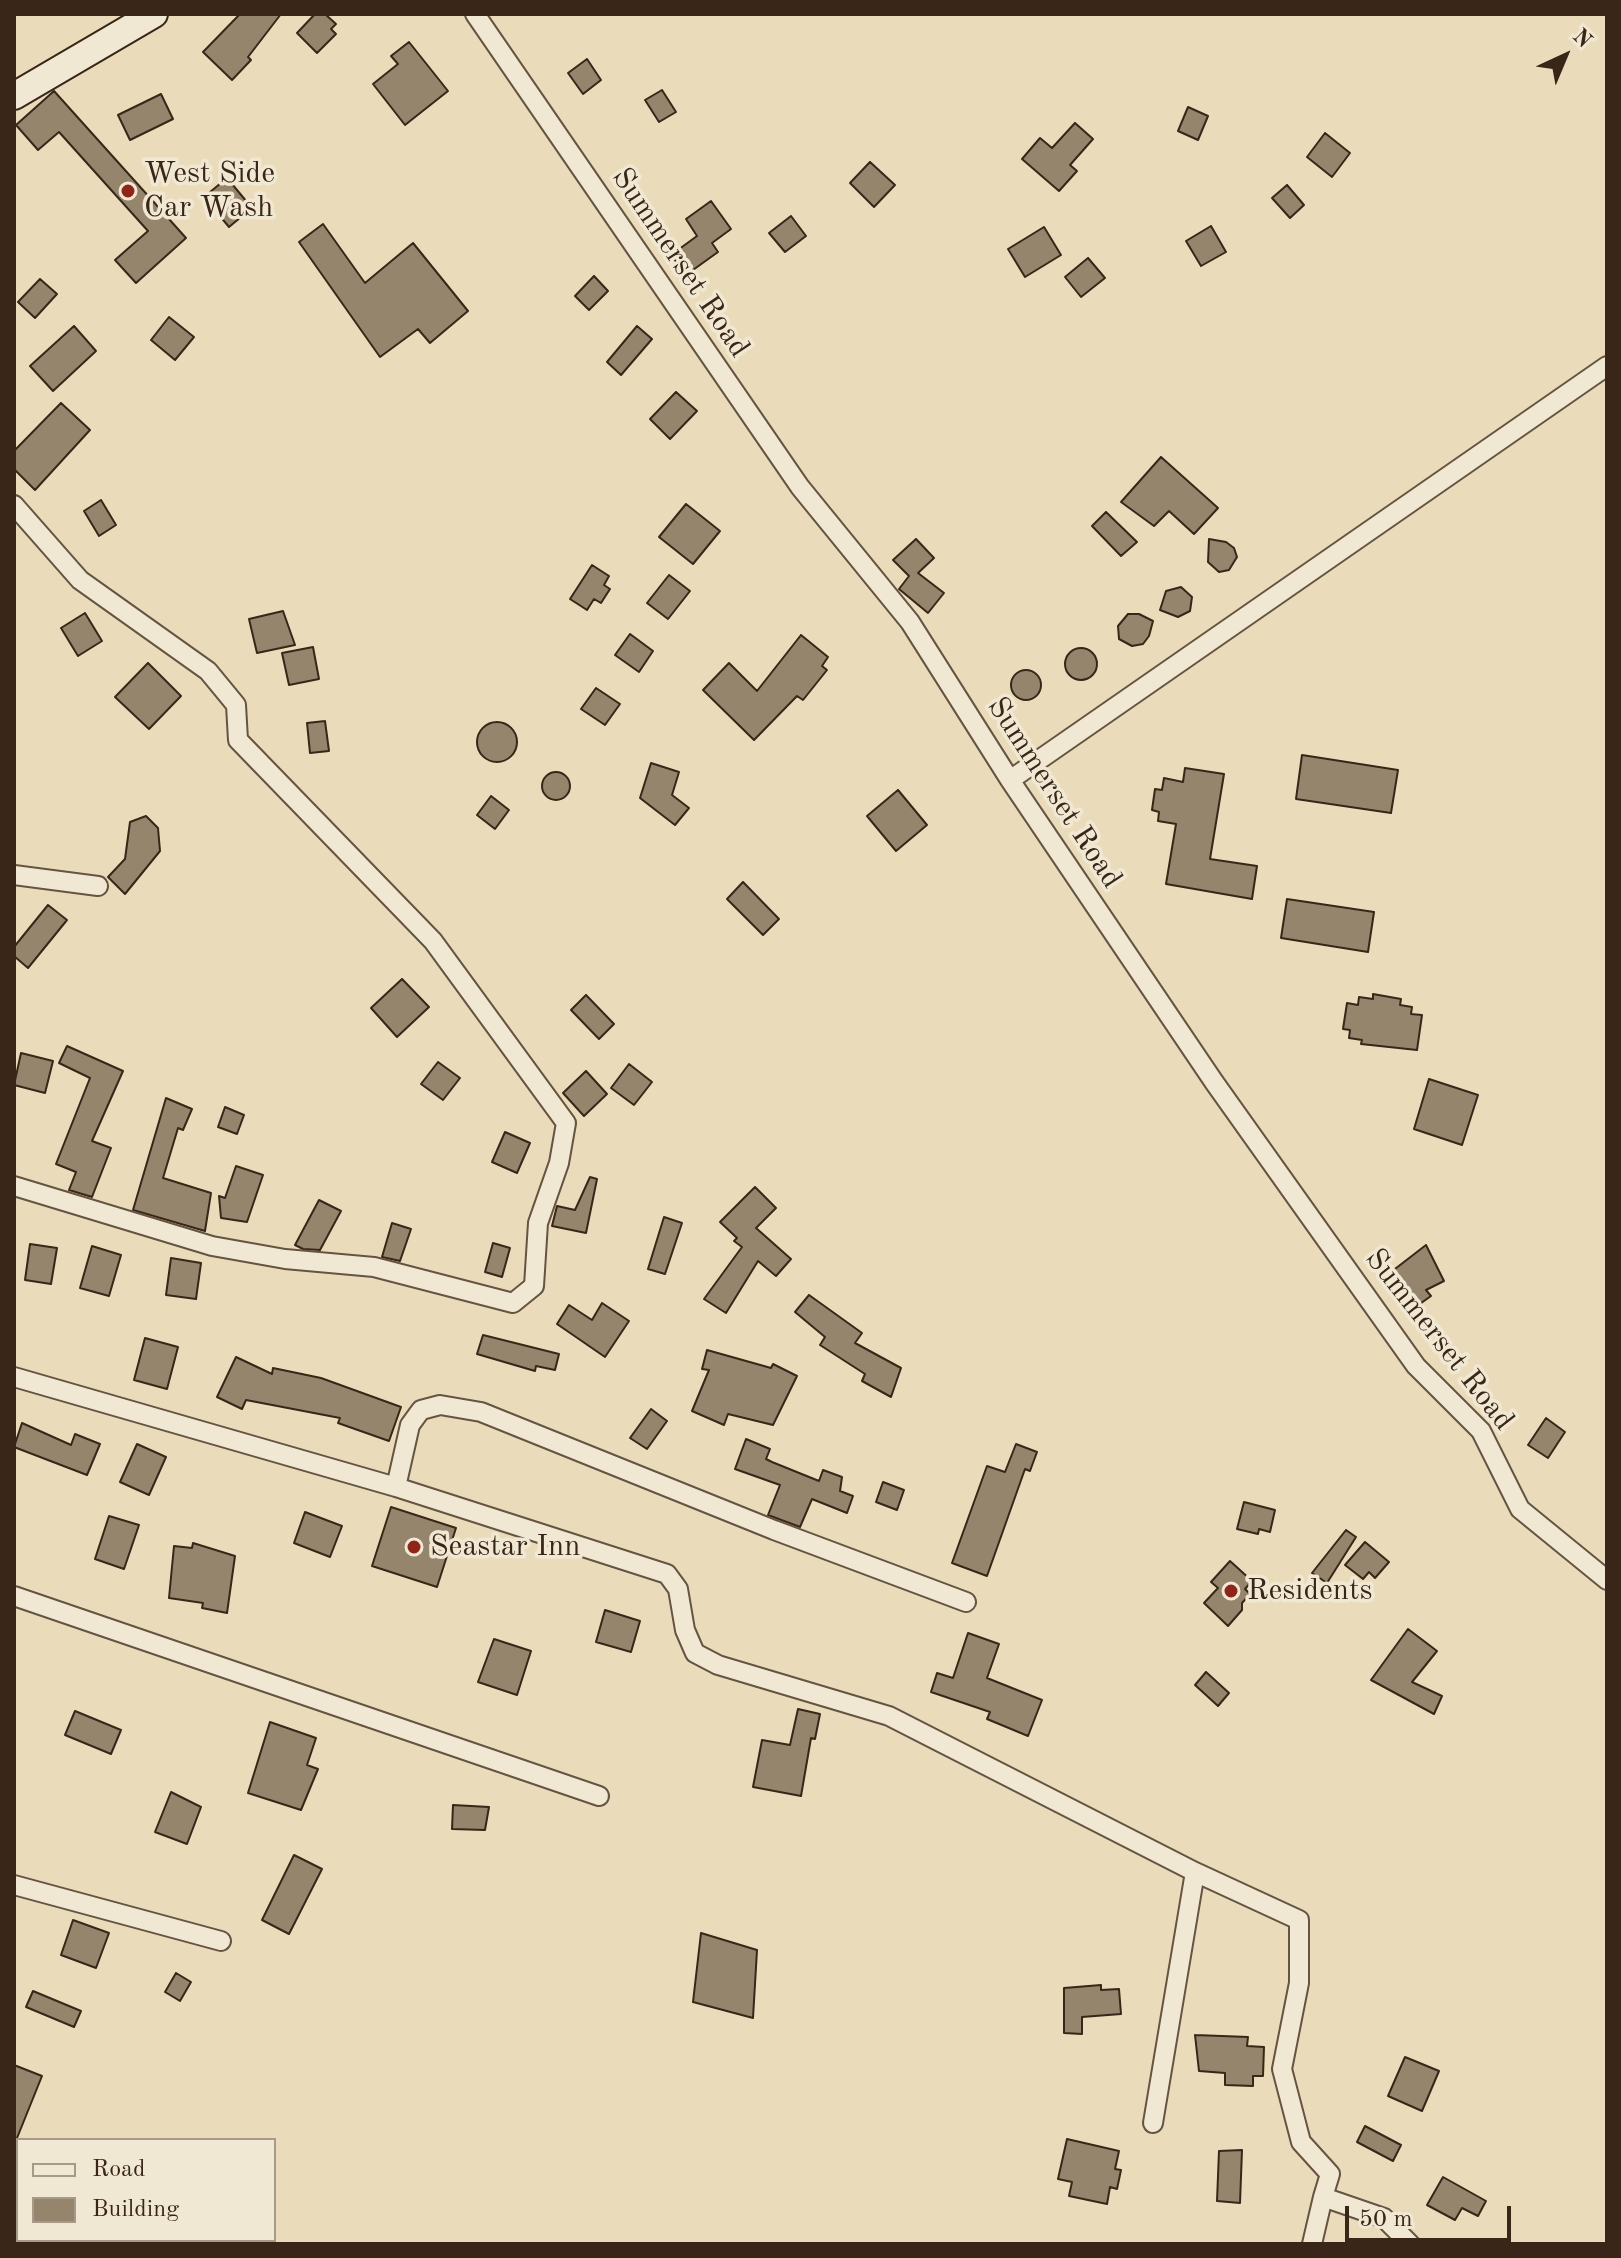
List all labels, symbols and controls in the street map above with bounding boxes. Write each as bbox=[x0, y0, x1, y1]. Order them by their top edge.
north arrow bbox=[1525, 16, 1605, 96]
text: N bbox=[1568, 25, 1595, 52]
place label: West Side Car Wash bbox=[144, 156, 275, 226]
street label: Summerset Road bbox=[603, 161, 757, 365]
marker: West Side Car Wash bbox=[119, 182, 137, 200]
street label: Summerset Road bbox=[979, 691, 1129, 895]
street label: Summerset Road bbox=[1357, 1242, 1521, 1438]
place label: Seastar Inn bbox=[430, 1529, 580, 1565]
marker: Seastar Inn bbox=[405, 1538, 423, 1556]
place label: Residents bbox=[1247, 1573, 1373, 1609]
marker: Residents bbox=[1222, 1582, 1240, 1600]
legend bbox=[16, 2138, 276, 2242]
text: Road bbox=[92, 2158, 145, 2182]
scale bar bbox=[1349, 2190, 1515, 2240]
text: Building bbox=[92, 2198, 179, 2222]
text: 50 m bbox=[1359, 2208, 1413, 2232]

